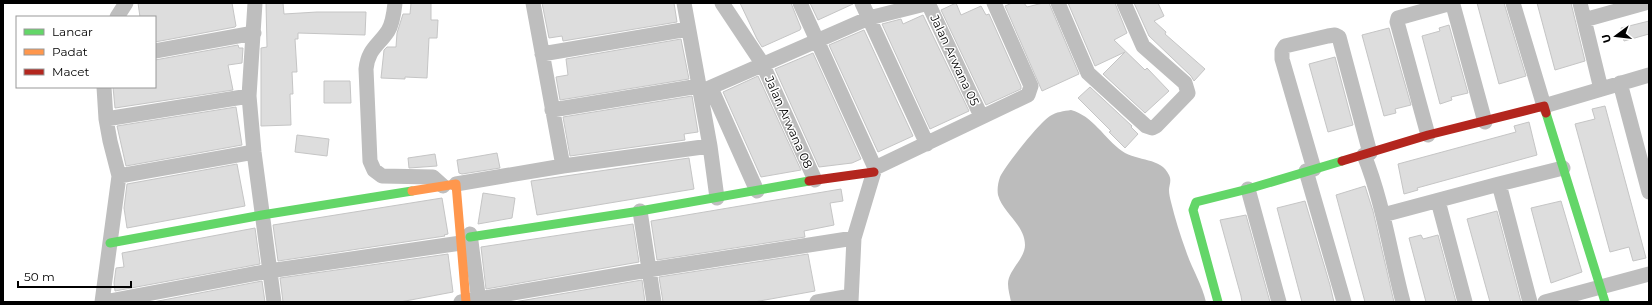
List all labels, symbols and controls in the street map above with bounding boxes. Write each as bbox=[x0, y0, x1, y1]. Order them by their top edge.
street label: Jalan Arwana 05 bbox=[927, 11, 983, 108]
legend bbox=[16, 16, 156, 88]
north arrow bbox=[1596, 16, 1636, 56]
text: Lancar bbox=[52, 24, 93, 39]
text: U bbox=[1598, 33, 1614, 45]
text: Padat bbox=[52, 44, 88, 59]
text: Macet bbox=[52, 64, 89, 79]
street label: Jalan Arwana 08 bbox=[761, 73, 816, 171]
scale bar bbox=[18, 263, 131, 289]
text: 50 m bbox=[24, 269, 55, 284]

